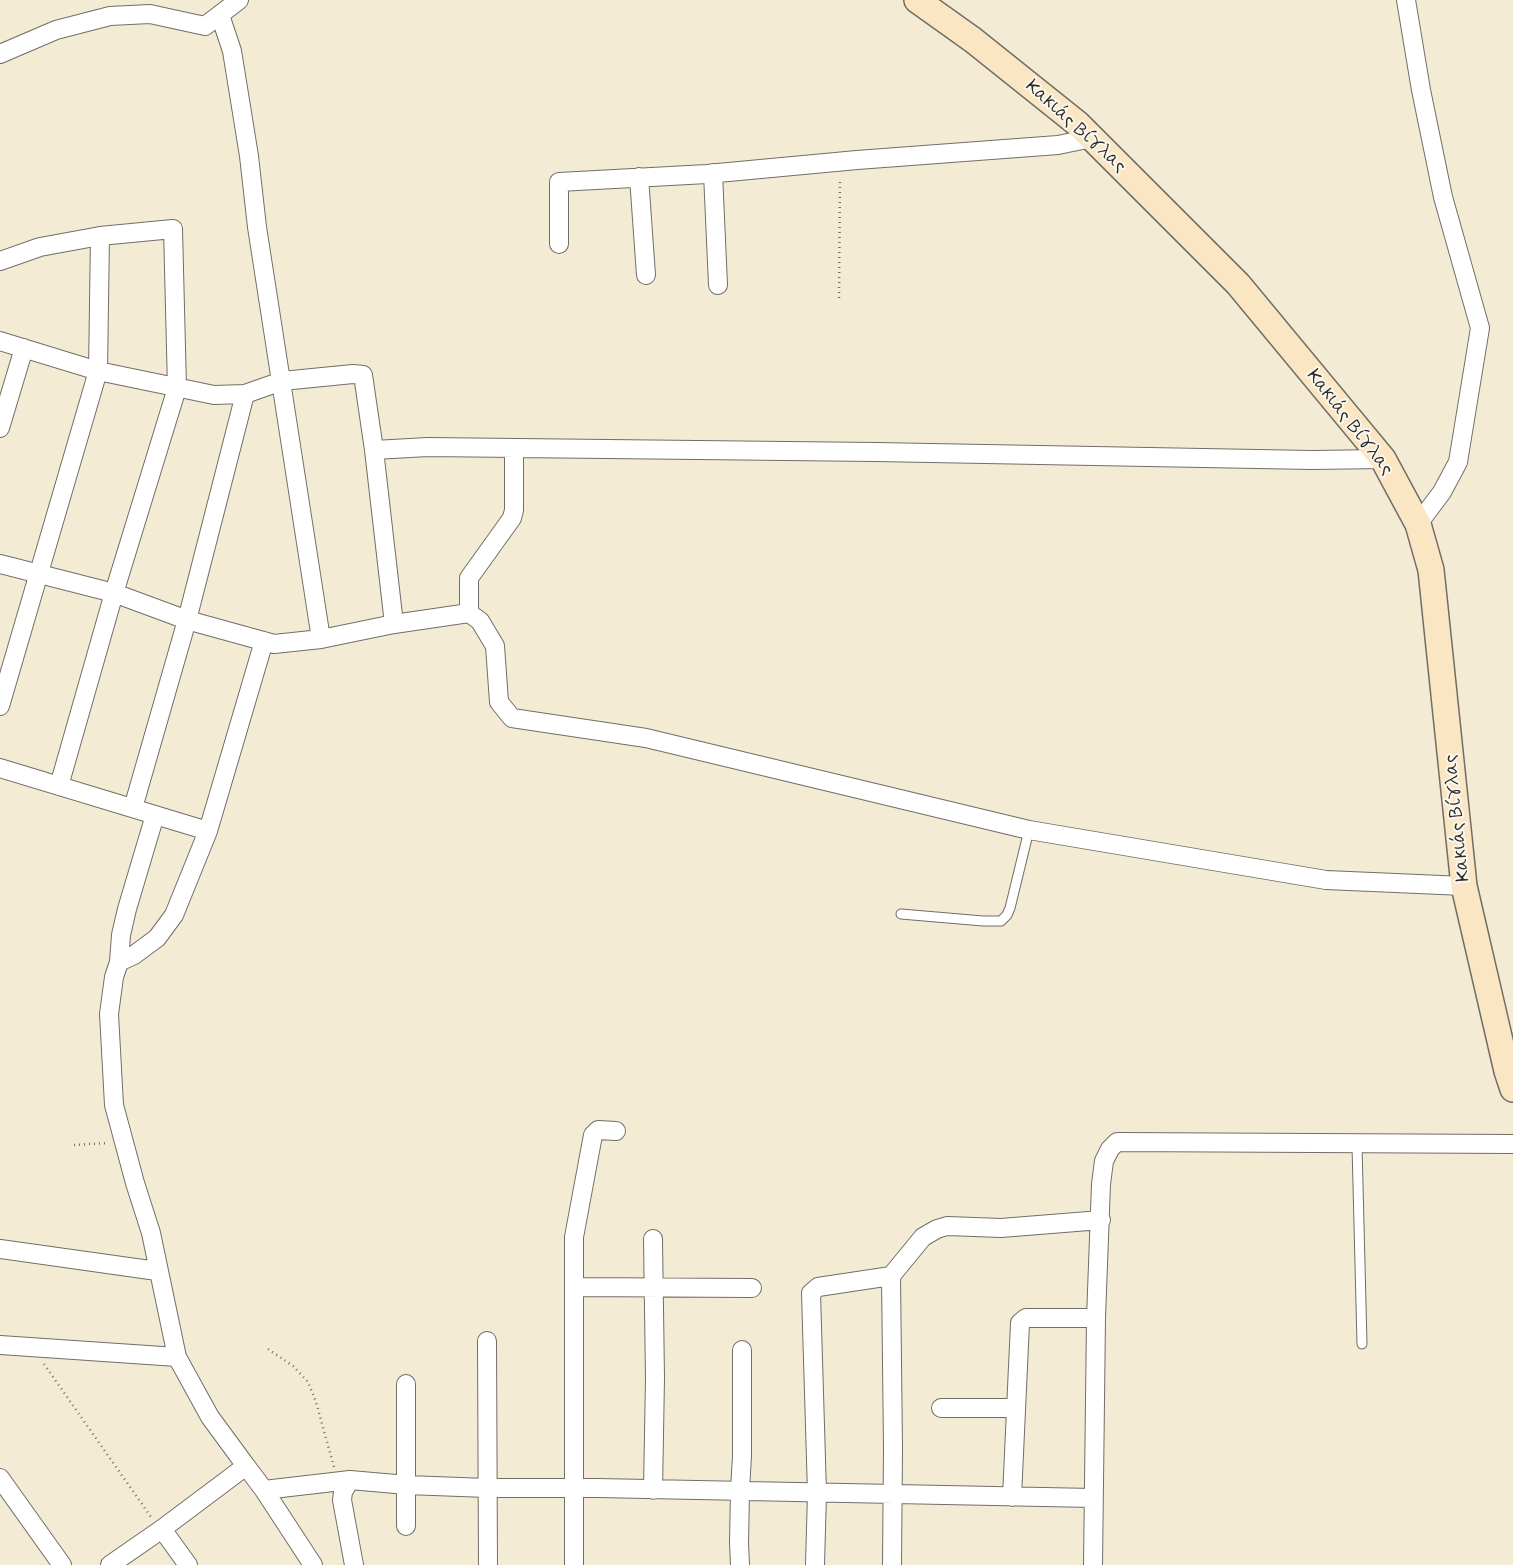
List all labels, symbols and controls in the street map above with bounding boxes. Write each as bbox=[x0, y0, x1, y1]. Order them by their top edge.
street label: Κακιάς Βίγλας bbox=[1020, 76, 1130, 178]
street label: Κακιάς Βίγλας bbox=[1301, 366, 1397, 480]
street label: Κακιάς Βίγλας bbox=[1440, 753, 1476, 883]

